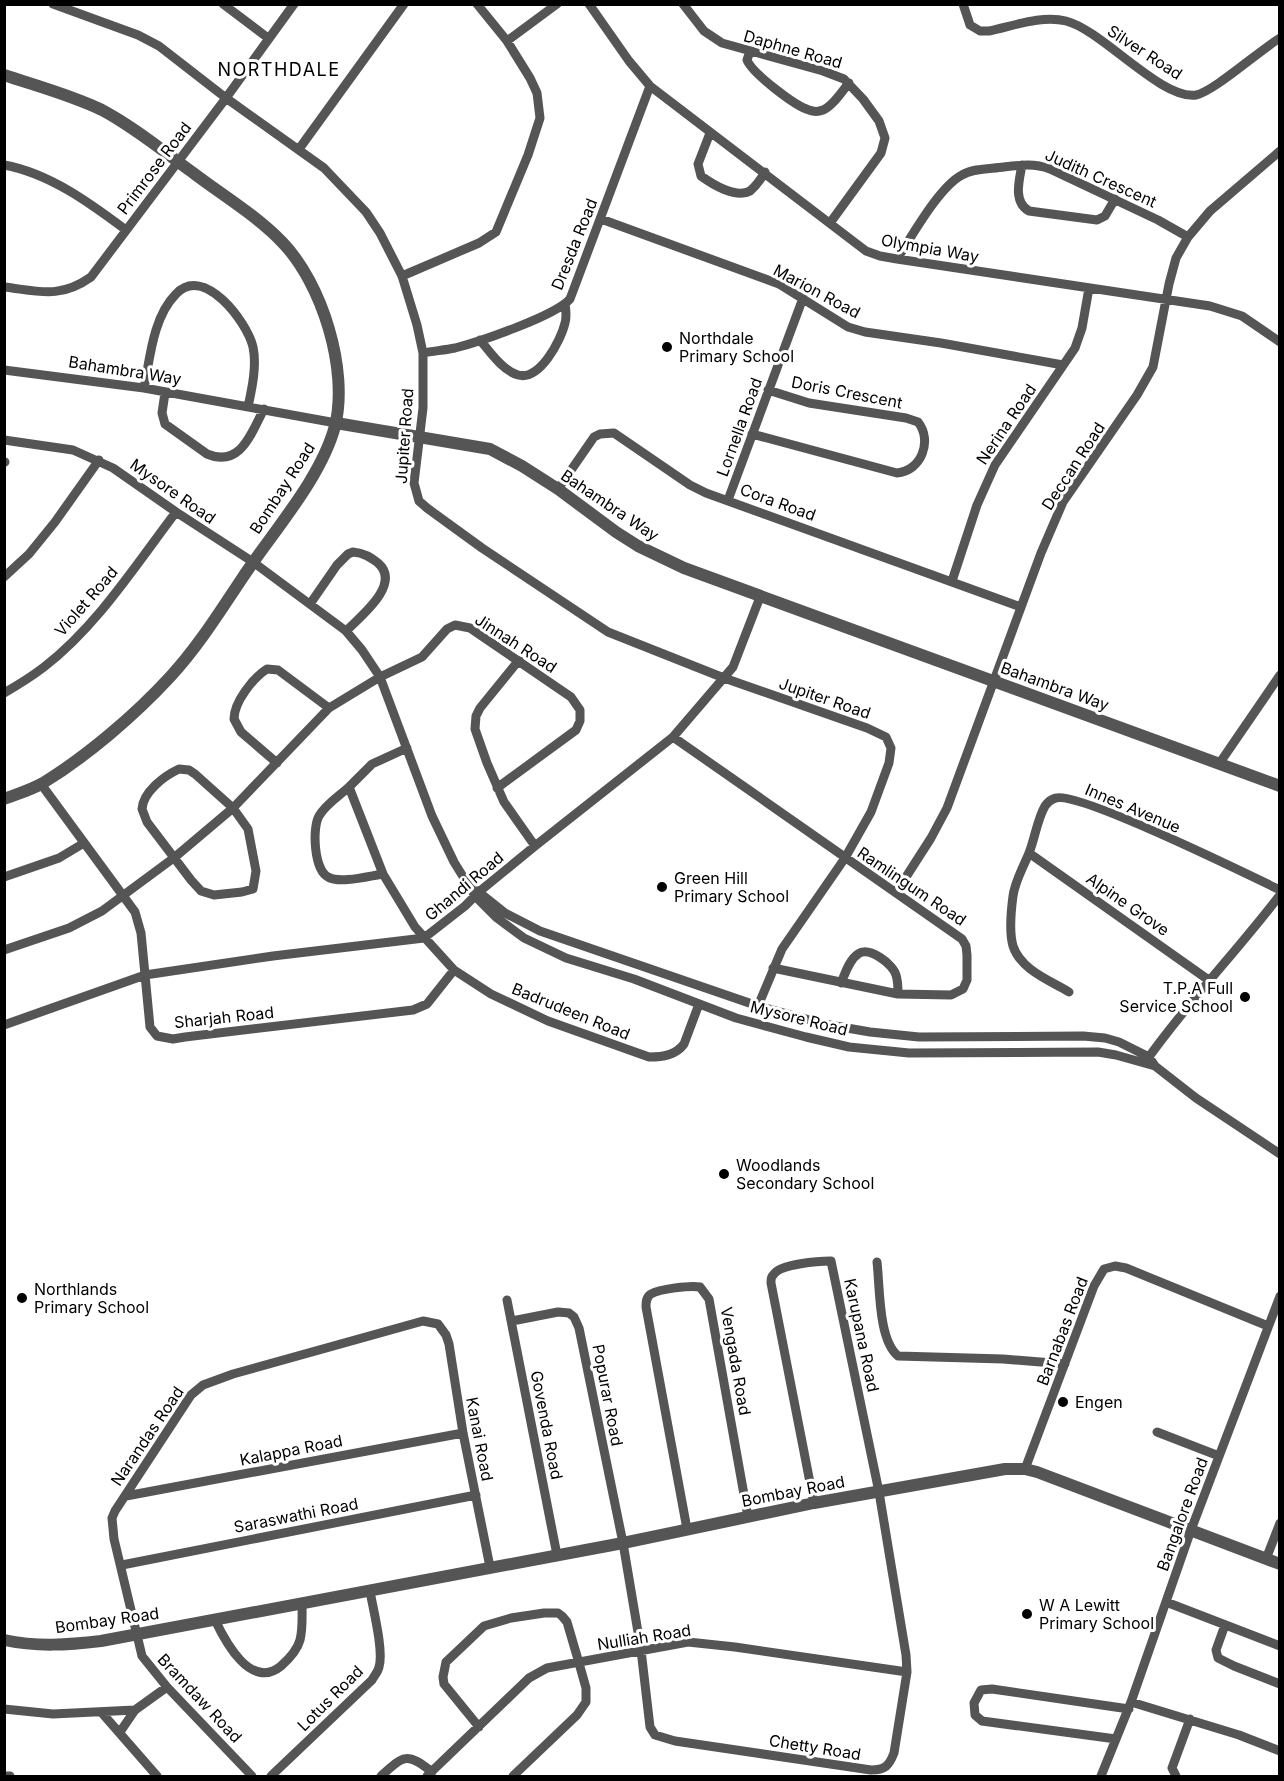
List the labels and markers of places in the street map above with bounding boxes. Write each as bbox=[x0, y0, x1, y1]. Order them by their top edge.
place label: Northdale Primary School bbox=[679, 328, 794, 366]
marker: Northdale Primary School bbox=[660, 340, 674, 354]
place label: Green Hill Primary School bbox=[674, 868, 789, 906]
marker: Green Hill Primary School bbox=[655, 880, 669, 894]
place label: T.P.A Full Service School bbox=[1119, 978, 1233, 1016]
marker: T.P.A Full Service School bbox=[1238, 990, 1252, 1004]
place label: Woodlands Secondary School bbox=[736, 1155, 874, 1193]
marker: Woodlands Secondary School bbox=[717, 1167, 731, 1181]
place label: Northlands Primary School bbox=[34, 1279, 149, 1317]
marker: Northlands Primary School bbox=[15, 1291, 29, 1305]
place label: Engen bbox=[1075, 1392, 1123, 1412]
marker: Engen bbox=[1056, 1395, 1070, 1409]
place label: W A Lewitt Primary School bbox=[1039, 1595, 1154, 1633]
marker: W A Lewitt Primary School bbox=[1020, 1607, 1034, 1621]

